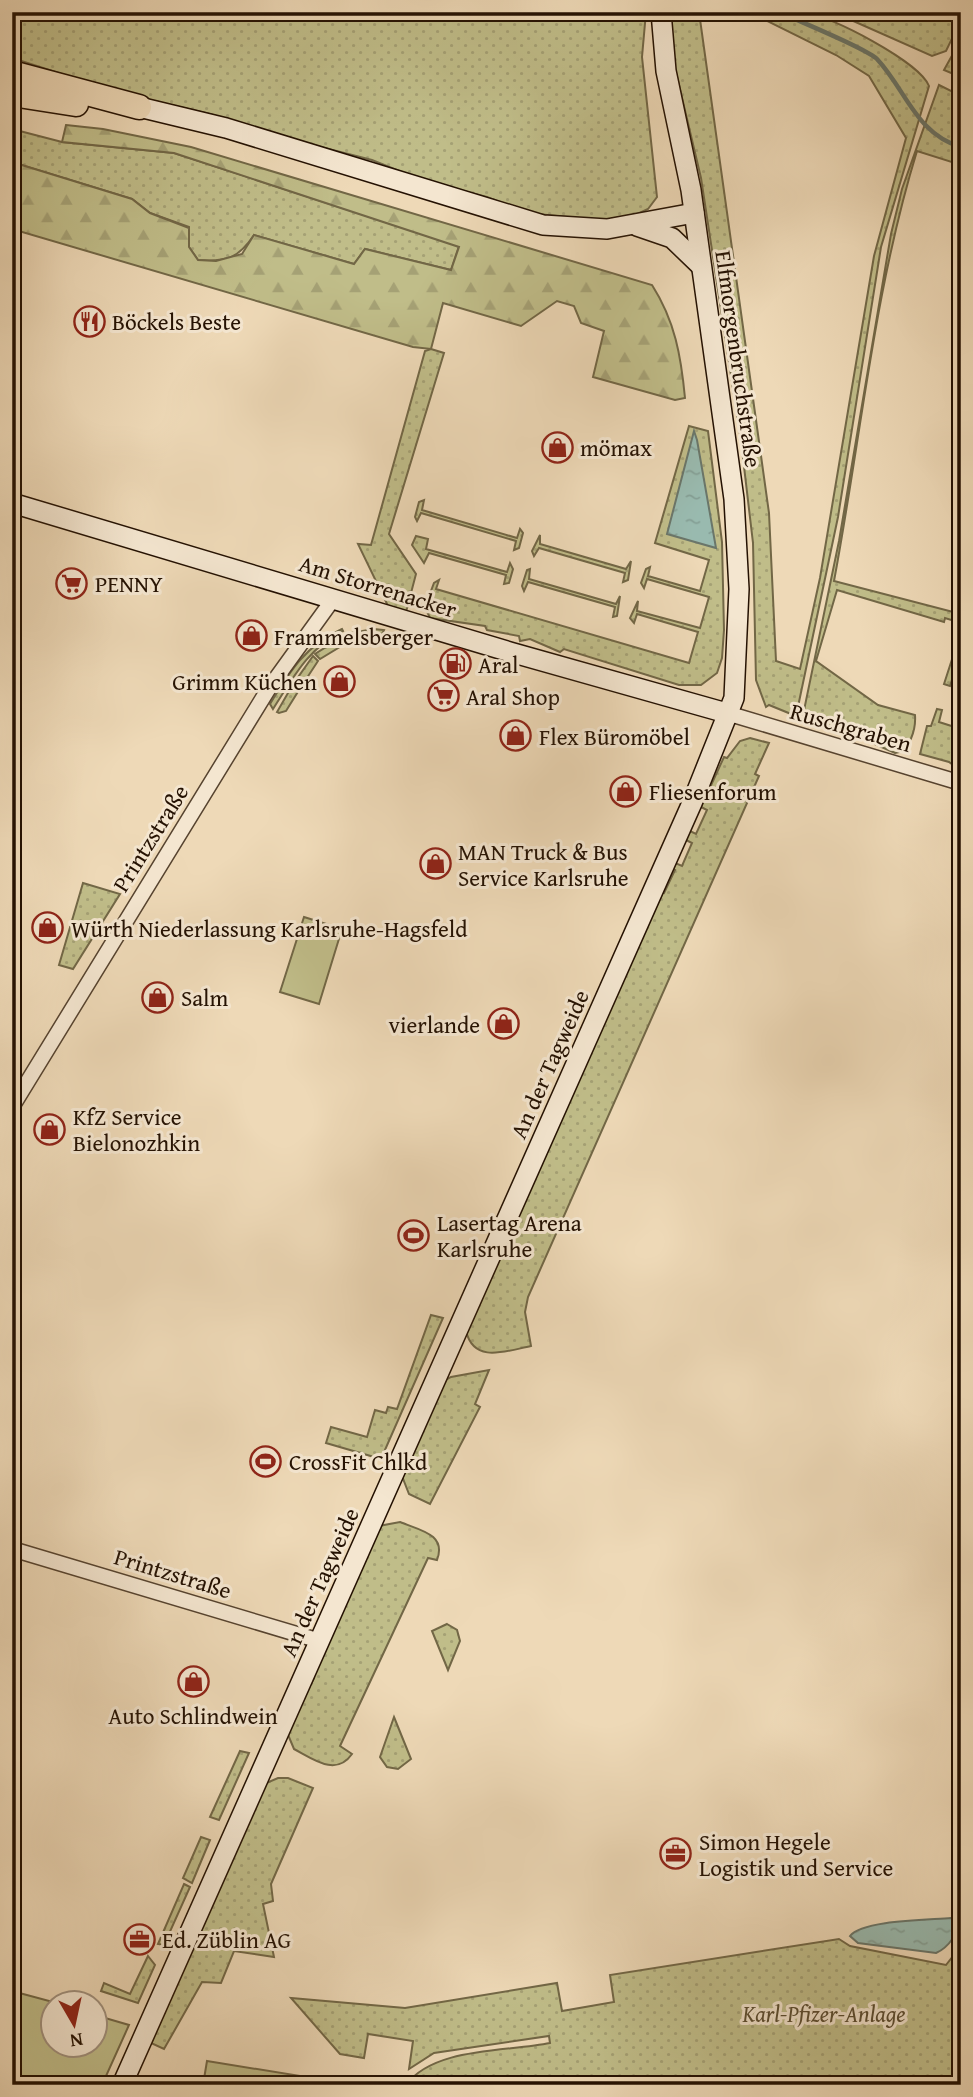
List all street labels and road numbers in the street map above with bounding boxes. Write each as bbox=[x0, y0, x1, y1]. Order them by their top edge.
street label: Elfmorgenbruchstraße bbox=[707, 248, 771, 470]
street label: Am Storrenacker bbox=[295, 546, 461, 626]
street label: Ruschgraben bbox=[786, 694, 916, 760]
street label: Printzstraße bbox=[104, 778, 196, 898]
street label: An der Tagweide bbox=[501, 984, 597, 1144]
street label: An der Tagweide bbox=[271, 1502, 367, 1662]
street label: Printzstraße bbox=[110, 1540, 236, 1606]

